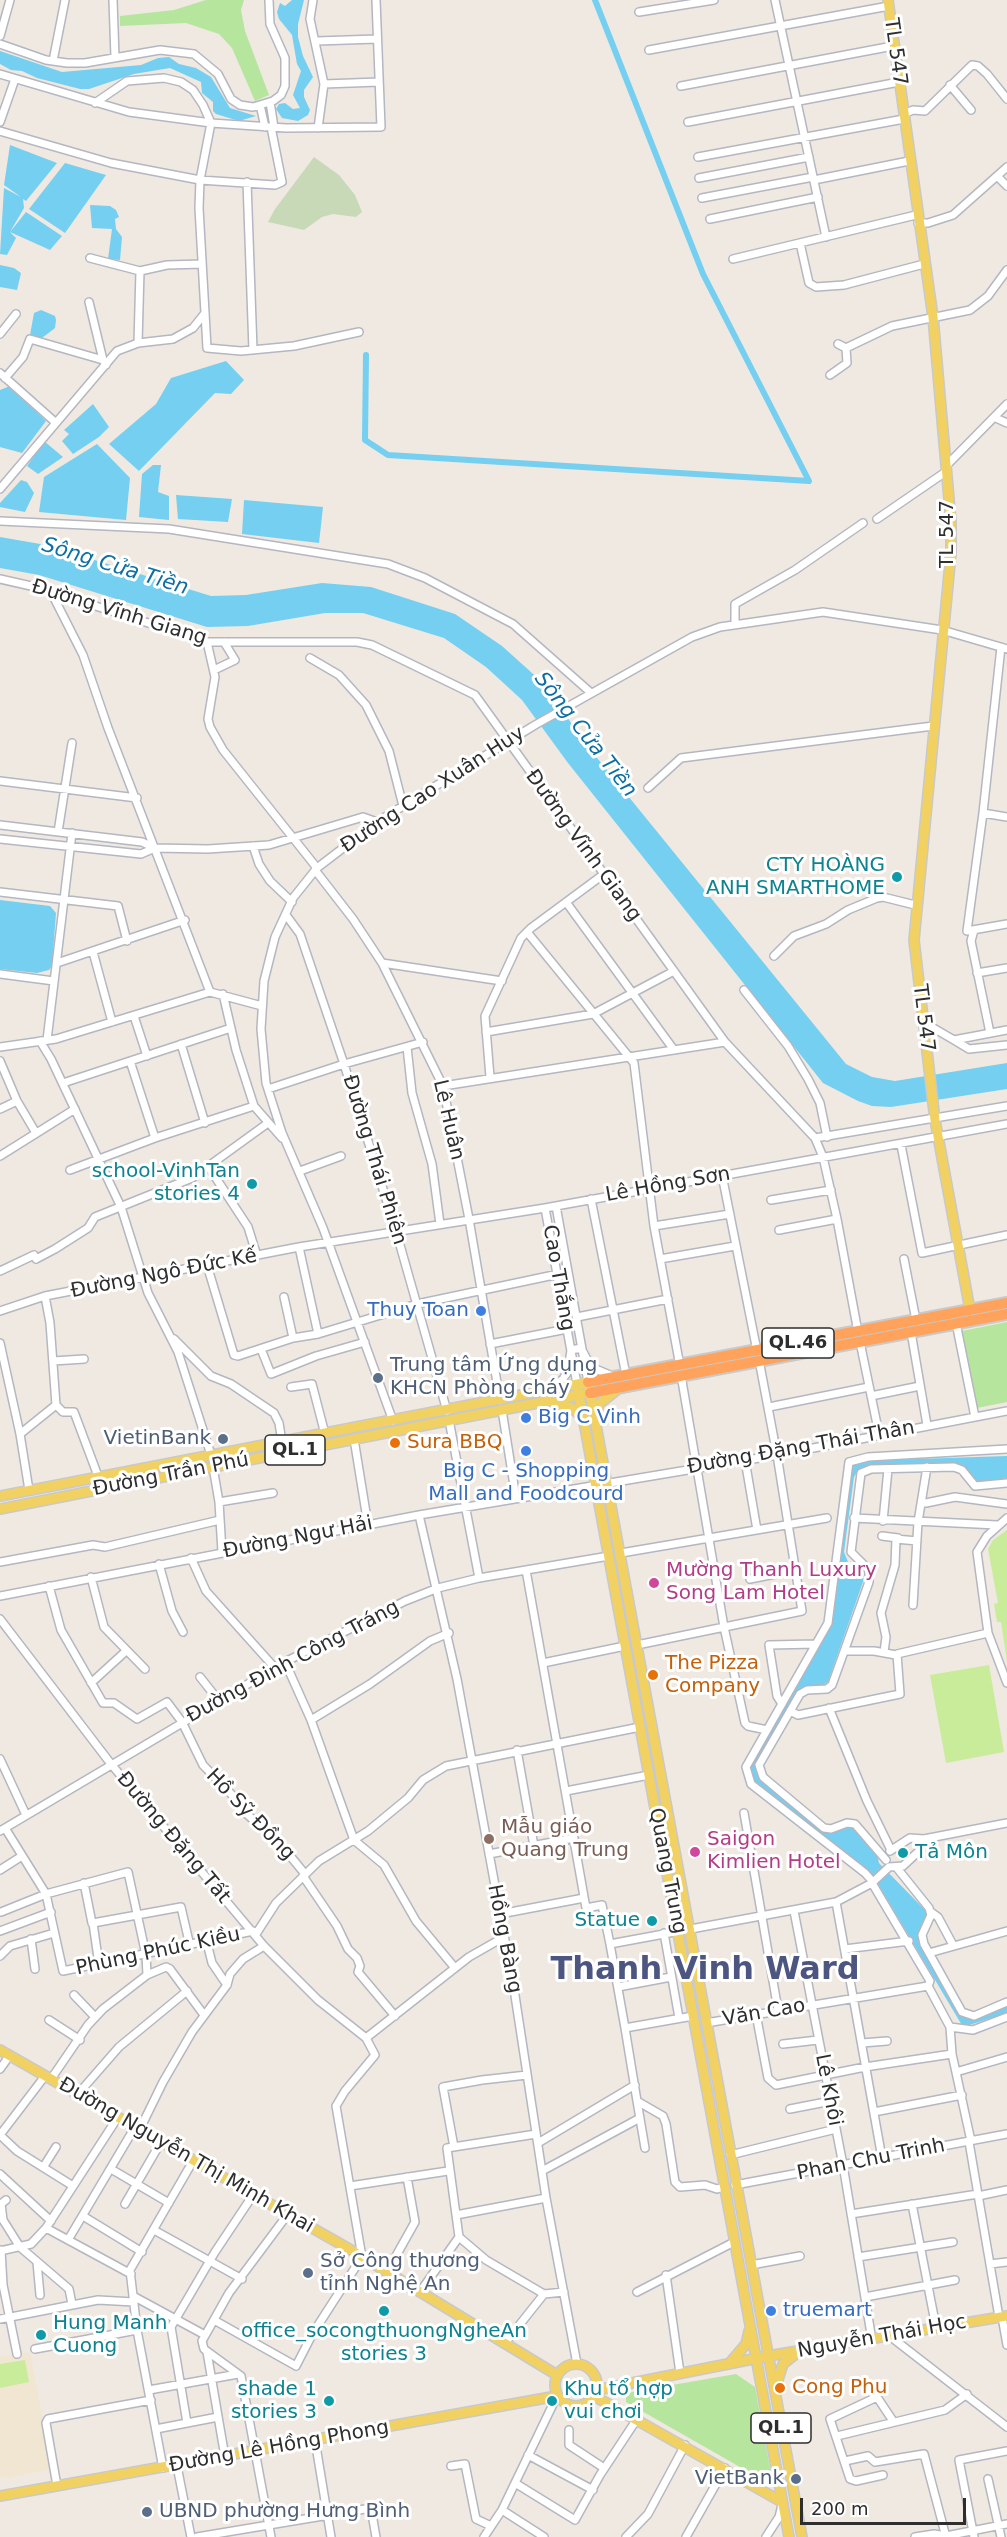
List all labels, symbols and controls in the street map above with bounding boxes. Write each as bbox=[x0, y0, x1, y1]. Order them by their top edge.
street label: TL 547 bbox=[878, 17, 912, 87]
street label: TL 547 bbox=[936, 500, 960, 568]
water label: Sông Cửa Tiền bbox=[39, 533, 191, 601]
street label: Đường Vĩnh Giang bbox=[29, 575, 209, 651]
water label: Sông Cửa Tiền bbox=[528, 667, 642, 803]
street label: Đường Cao Xuân Huy bbox=[337, 722, 529, 858]
street label: Đường Vĩnh Giang bbox=[520, 765, 646, 927]
place label: CTY HOÀNG ANH SMARTHOME bbox=[706, 854, 885, 901]
marker: CTY HOÀNG ANH SMARTHOME bbox=[890, 870, 904, 884]
street label: TL 547 bbox=[907, 983, 939, 1053]
street label: Đường Thái Phiên bbox=[337, 1072, 411, 1248]
street label: Lê Huân bbox=[427, 1077, 469, 1163]
place label: school-VinhTan stories 4 bbox=[92, 1160, 240, 1207]
street label: Lê Hồng Sơn bbox=[604, 1162, 732, 1208]
marker: school-VinhTan stories 4 bbox=[245, 1177, 259, 1191]
street label: Cao Thắng bbox=[537, 1223, 579, 1333]
street label: Đường Ngô Đức Kế bbox=[69, 1244, 259, 1304]
place label: Thuy Toan bbox=[367, 1299, 469, 1323]
marker: Thuy Toan bbox=[474, 1304, 488, 1318]
road number: QL.46 bbox=[762, 1328, 834, 1358]
place label: Trung tâm Ứng dụng KHCN Phòng cháy bbox=[390, 1354, 597, 1401]
marker: Trung tâm Ứng dụng KHCN Phòng cháy bbox=[371, 1371, 385, 1385]
place label: Big C Vinh bbox=[538, 1406, 641, 1430]
marker: Big C Vinh bbox=[519, 1411, 533, 1425]
street label: Đường Đặng Thái Thân bbox=[685, 1416, 917, 1480]
place label: VietinBank bbox=[104, 1427, 211, 1451]
place label: Sura BBQ bbox=[407, 1431, 502, 1455]
marker: VietinBank bbox=[216, 1432, 230, 1446]
road number: QL.1 bbox=[265, 1435, 325, 1465]
marker: Sura BBQ bbox=[388, 1436, 402, 1450]
marker: Big C - Shopping Mall and Foodcourd bbox=[519, 1444, 533, 1458]
street label: Đường Trần Phú bbox=[91, 1448, 251, 1502]
place label: Big C - Shopping Mall and Foodcourd bbox=[428, 1460, 624, 1507]
street label: Đường Ngư Hải bbox=[221, 1512, 375, 1564]
place label: Mường Thanh Luxury Song Lam Hotel bbox=[666, 1559, 877, 1606]
marker: Mường Thanh Luxury Song Lam Hotel bbox=[647, 1576, 661, 1590]
street label: Đường Đinh Công Tráng bbox=[182, 1596, 404, 1728]
place label: The Pizza Company bbox=[665, 1652, 760, 1699]
marker: The Pizza Company bbox=[646, 1668, 660, 1682]
street label: Hồ Sỹ Đồng bbox=[201, 1764, 299, 1866]
street label: Đường Đặng Tất bbox=[111, 1767, 235, 1909]
street label: Quang Trung bbox=[643, 1806, 691, 1936]
place label: Mẫu giáo Quang Trung bbox=[501, 1816, 629, 1863]
place label: Saigon Kimlien Hotel bbox=[707, 1828, 841, 1875]
marker: Mẫu giáo Quang Trung bbox=[482, 1832, 496, 1846]
place label: Tả Môn bbox=[915, 1841, 988, 1865]
marker: Saigon Kimlien Hotel bbox=[688, 1845, 702, 1859]
marker: Tả Môn bbox=[896, 1846, 910, 1860]
street label: Hồng Bàng bbox=[482, 1883, 526, 1995]
place label: Statue bbox=[574, 1909, 640, 1933]
marker: Statue bbox=[645, 1914, 659, 1928]
street label: Phùng Phúc Kiều bbox=[74, 1923, 242, 1981]
district label: Thanh Vinh Ward bbox=[550, 1952, 860, 1990]
street label: Văn Cao bbox=[721, 1994, 807, 2032]
street label: Lê Khôi bbox=[809, 2052, 847, 2128]
street label: Đường Nguyễn Thị Minh Khai bbox=[54, 2073, 318, 2239]
street label: Phan Chu Trinh bbox=[795, 2134, 947, 2186]
place label: Sở Công thương tỉnh Nghệ An bbox=[320, 2250, 480, 2297]
marker: Sở Công thương tỉnh Nghệ An bbox=[301, 2266, 315, 2280]
place label: truemart bbox=[783, 2299, 872, 2323]
marker: office_socongthuongNgheAn stories 3 bbox=[377, 2304, 391, 2318]
marker: truemart bbox=[764, 2304, 778, 2318]
street label: Nguyễn Thái Học bbox=[796, 2310, 968, 2364]
place label: Hung Manh Cuong bbox=[53, 2312, 167, 2359]
place label: office_socongthuongNgheAn stories 3 bbox=[241, 2320, 527, 2367]
marker: Hung Manh Cuong bbox=[34, 2328, 48, 2342]
place label: Cong Phu bbox=[792, 2376, 887, 2400]
place label: shade 1 stories 3 bbox=[231, 2378, 317, 2425]
place label: Khu tổ hợp vui chơi bbox=[564, 2378, 673, 2425]
marker: Cong Phu bbox=[773, 2381, 787, 2395]
marker: shade 1 stories 3 bbox=[322, 2394, 336, 2408]
marker: Khu tổ hợp vui chơi bbox=[545, 2394, 559, 2408]
road number: QL.1 bbox=[751, 2413, 811, 2443]
street label: Đường Lê Hồng Phong bbox=[167, 2416, 391, 2478]
place label: VietBank bbox=[695, 2467, 784, 2491]
marker: VietBank bbox=[789, 2472, 803, 2486]
scale bar bbox=[803, 2486, 970, 2524]
text: 200 m bbox=[811, 2498, 869, 2519]
place label: UBND phường Hưng Bình bbox=[159, 2500, 410, 2524]
marker: UBND phường Hưng Bình bbox=[140, 2505, 154, 2519]

